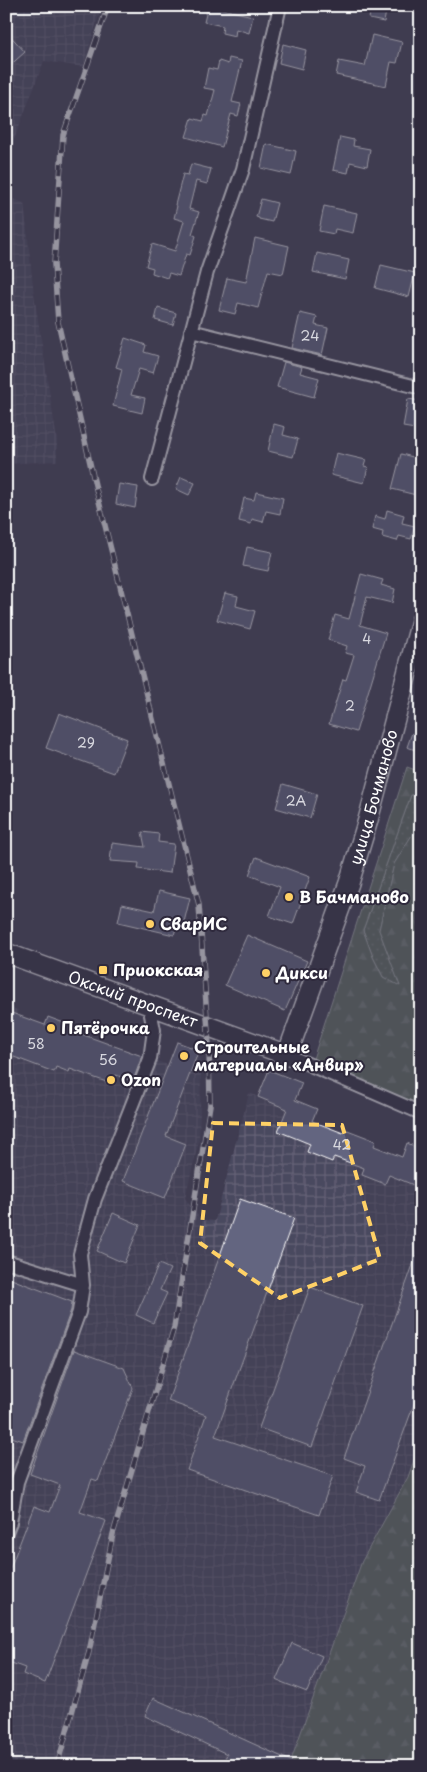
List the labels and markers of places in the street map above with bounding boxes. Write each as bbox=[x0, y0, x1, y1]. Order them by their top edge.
place label: В Бачманово bbox=[299, 884, 409, 908]
marker: В Бачманово bbox=[283, 891, 295, 903]
place label: СварИС bbox=[160, 911, 227, 935]
marker: СварИС bbox=[144, 918, 156, 930]
place label: Приокская bbox=[113, 957, 203, 981]
place label: Дикси bbox=[275, 960, 328, 984]
marker: Приокская bbox=[97, 964, 109, 976]
marker: Дикси bbox=[260, 967, 272, 979]
place label: Пятёрочка bbox=[61, 1015, 150, 1039]
marker: Пятёрочка bbox=[45, 1022, 57, 1034]
place label: Строительные материалы «Анвир» bbox=[194, 1034, 364, 1076]
marker: Строительные материалы «Анвир» bbox=[178, 1050, 190, 1062]
place label: Ozon bbox=[121, 1067, 161, 1091]
marker: Ozon bbox=[105, 1074, 117, 1086]

